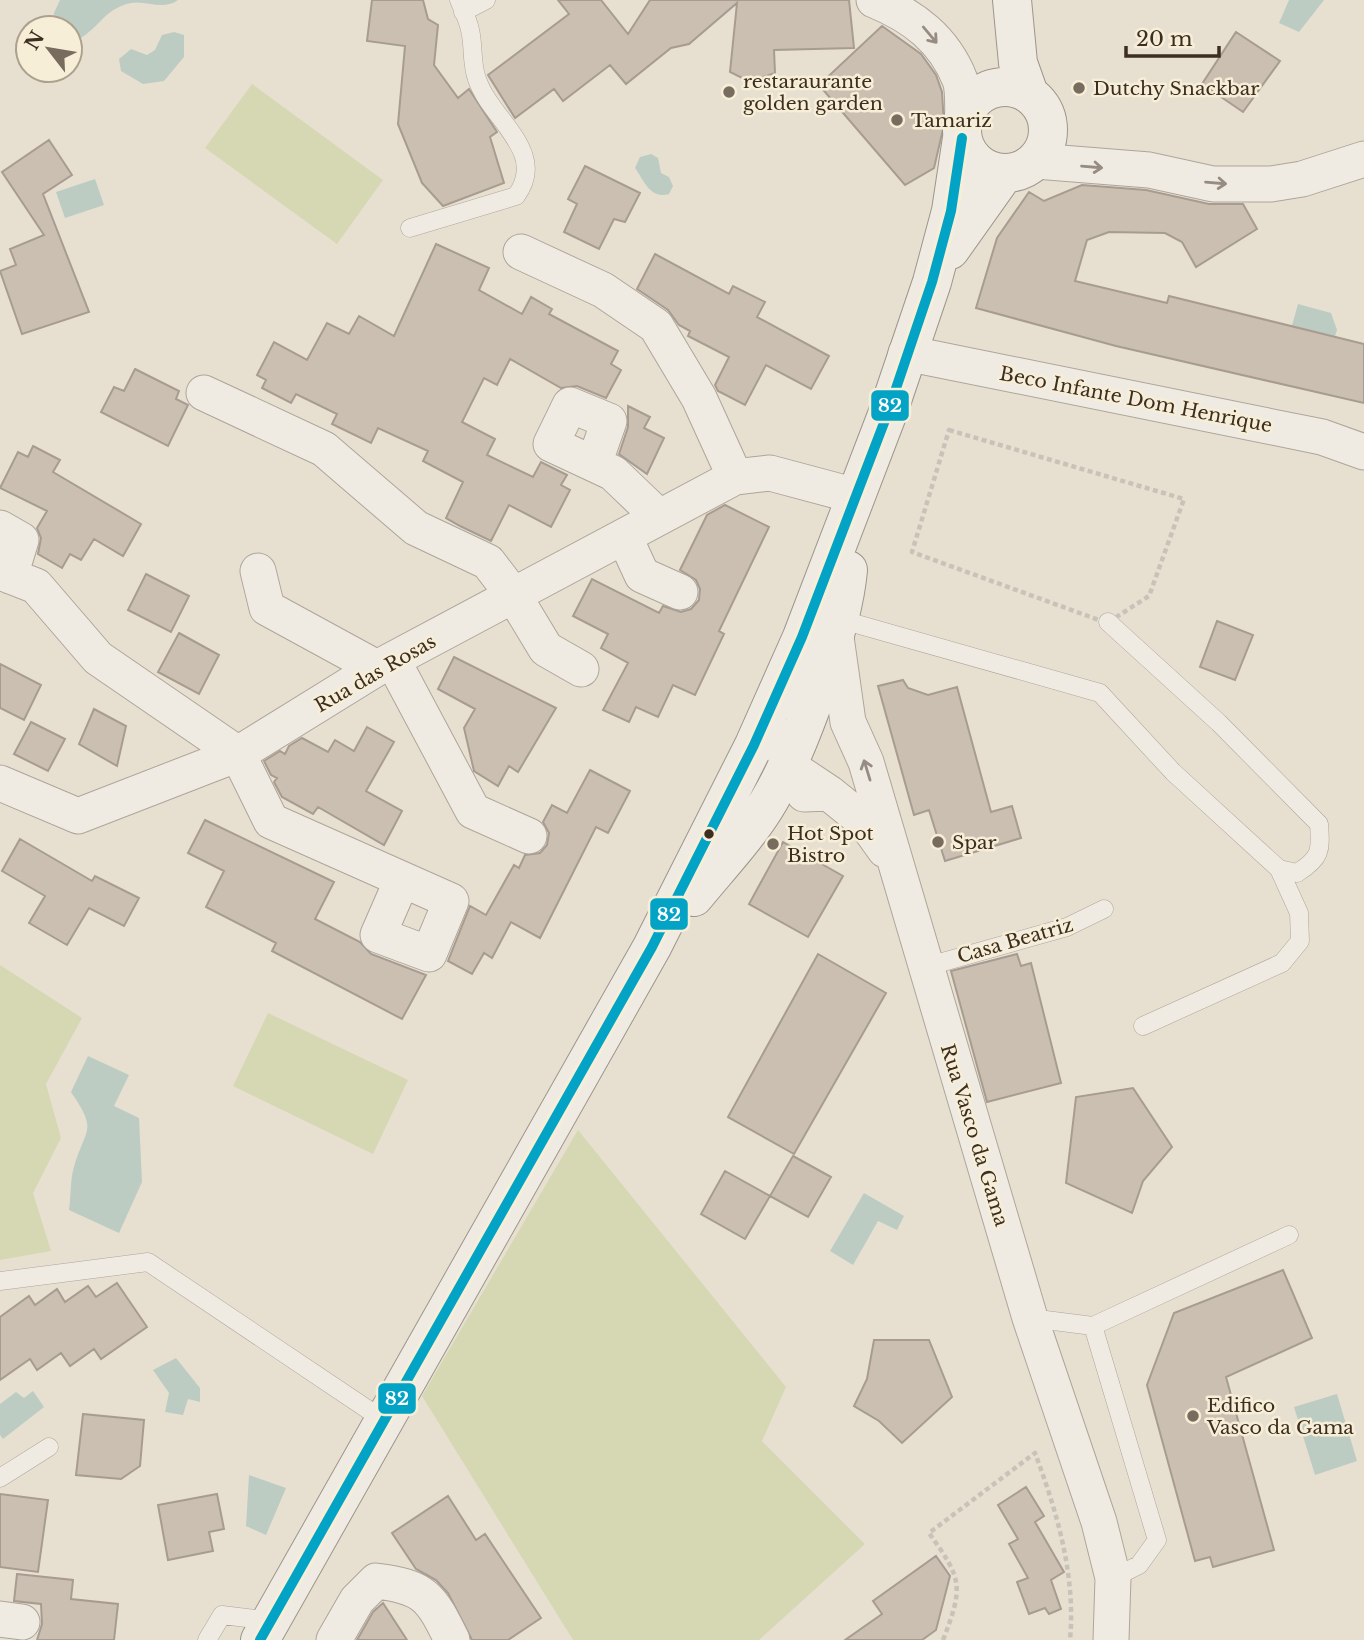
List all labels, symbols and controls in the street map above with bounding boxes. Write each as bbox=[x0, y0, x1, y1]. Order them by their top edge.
north arrow bbox=[14, 14, 84, 84]
scale bar bbox=[1126, 14, 1219, 58]
one-way arrow bbox=[923, 26, 938, 44]
text: 20 m bbox=[1136, 26, 1193, 52]
text: N bbox=[20, 27, 49, 54]
place label: restaraurante golden garden bbox=[743, 70, 883, 115]
place label: Dutchy Snackbar bbox=[1093, 77, 1259, 100]
marker: Dutchy Snackbar bbox=[1071, 80, 1087, 96]
marker: restaraurante golden garden bbox=[721, 84, 737, 100]
place label: Tamariz bbox=[911, 109, 992, 132]
marker: Tamariz bbox=[889, 112, 905, 128]
one-way arrow bbox=[1081, 161, 1103, 174]
one-way arrow bbox=[1204, 177, 1227, 190]
street label: Beco Infante Dom Henrique bbox=[998, 362, 1274, 437]
line badge: 82 bbox=[870, 389, 910, 422]
text: 82 bbox=[878, 394, 902, 417]
street label: Rua das Rosas bbox=[311, 630, 440, 717]
one-way arrow bbox=[860, 759, 873, 781]
place label: Hot Spot Bistro bbox=[787, 822, 875, 867]
unlabelled marker bbox=[702, 827, 716, 841]
place label: Spar bbox=[952, 831, 997, 854]
marker: Spar bbox=[930, 834, 946, 850]
marker: Hot Spot Bistro bbox=[765, 836, 781, 852]
line badge: 82 bbox=[649, 897, 689, 931]
text: 82 bbox=[657, 903, 681, 926]
street label: Casa Beatriz bbox=[955, 913, 1076, 968]
street label: Rua Vasco da Gama bbox=[936, 1041, 1013, 1230]
line badge: 82 bbox=[377, 1382, 417, 1415]
text: 82 bbox=[385, 1387, 409, 1410]
place label: Edifico Vasco da Gama bbox=[1206, 1394, 1354, 1439]
marker: Edifico Vasco da Gama bbox=[1185, 1408, 1201, 1424]

